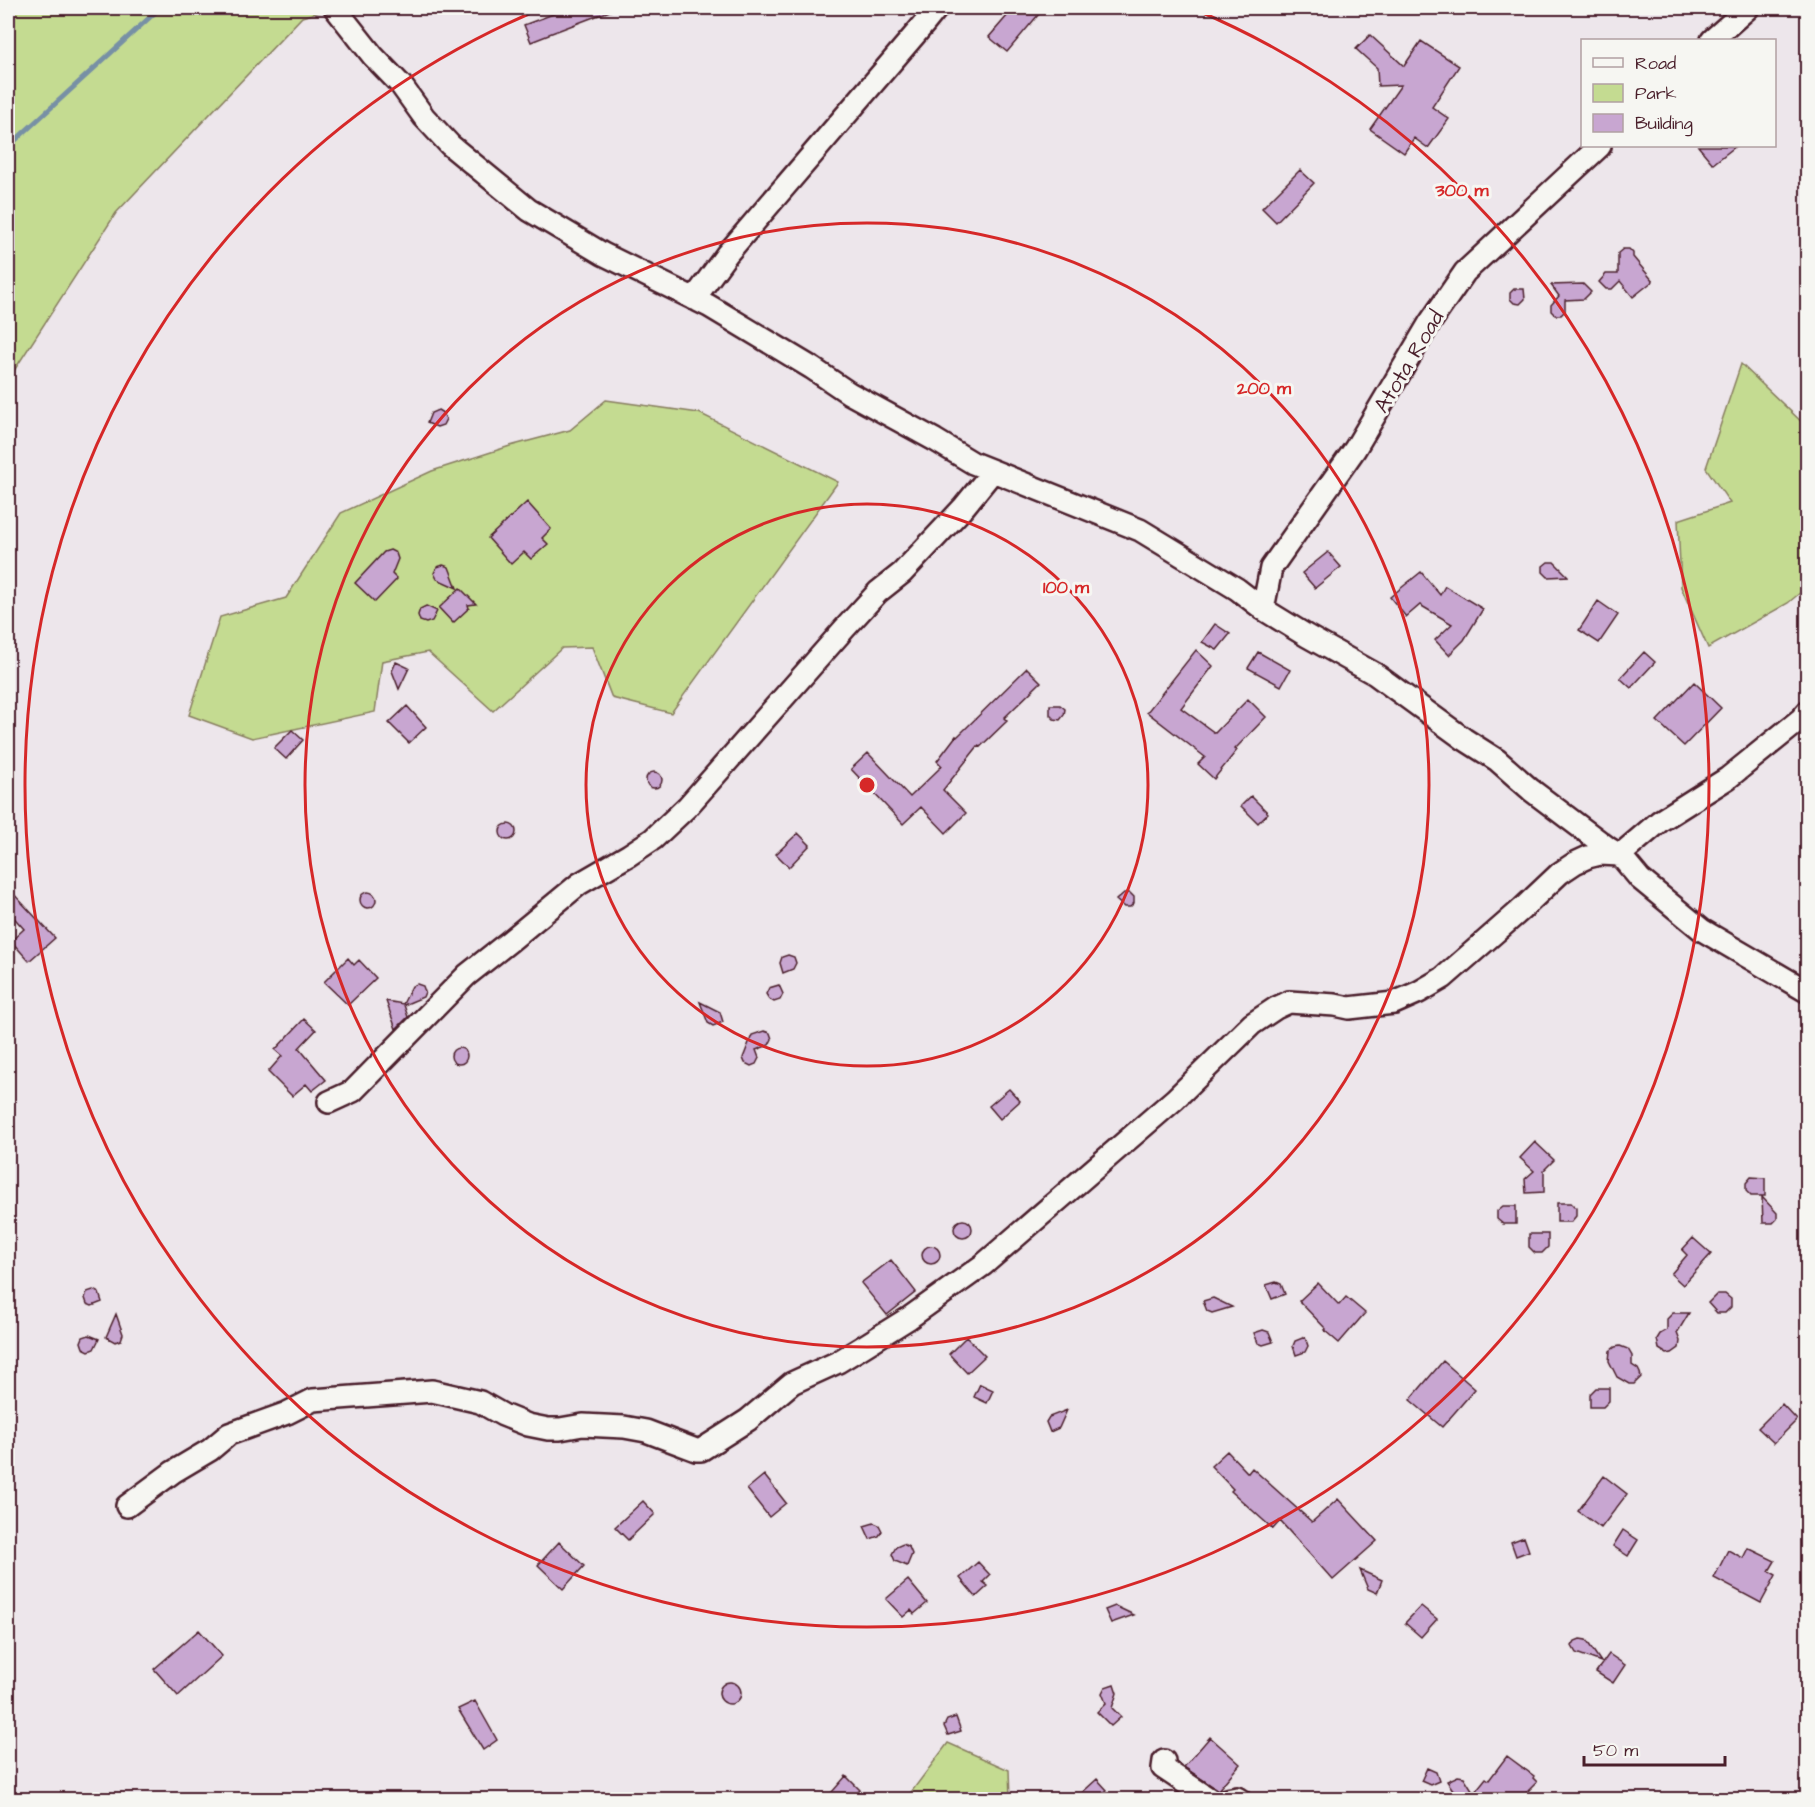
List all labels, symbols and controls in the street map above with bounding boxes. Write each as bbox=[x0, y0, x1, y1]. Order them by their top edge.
legend bbox=[1581, 39, 1776, 147]
text: Road bbox=[1635, 51, 1676, 76]
text: Park bbox=[1635, 81, 1677, 106]
text: Building bbox=[1635, 111, 1693, 137]
text: 300 m bbox=[1434, 178, 1490, 203]
street label: Atota Road bbox=[1366, 305, 1452, 419]
text: 200 m bbox=[1236, 376, 1292, 401]
text: 100 m bbox=[1043, 575, 1090, 600]
centre of rings bbox=[857, 775, 877, 795]
scale bar bbox=[1584, 1729, 1725, 1767]
text: 50 m bbox=[1593, 1738, 1638, 1763]

